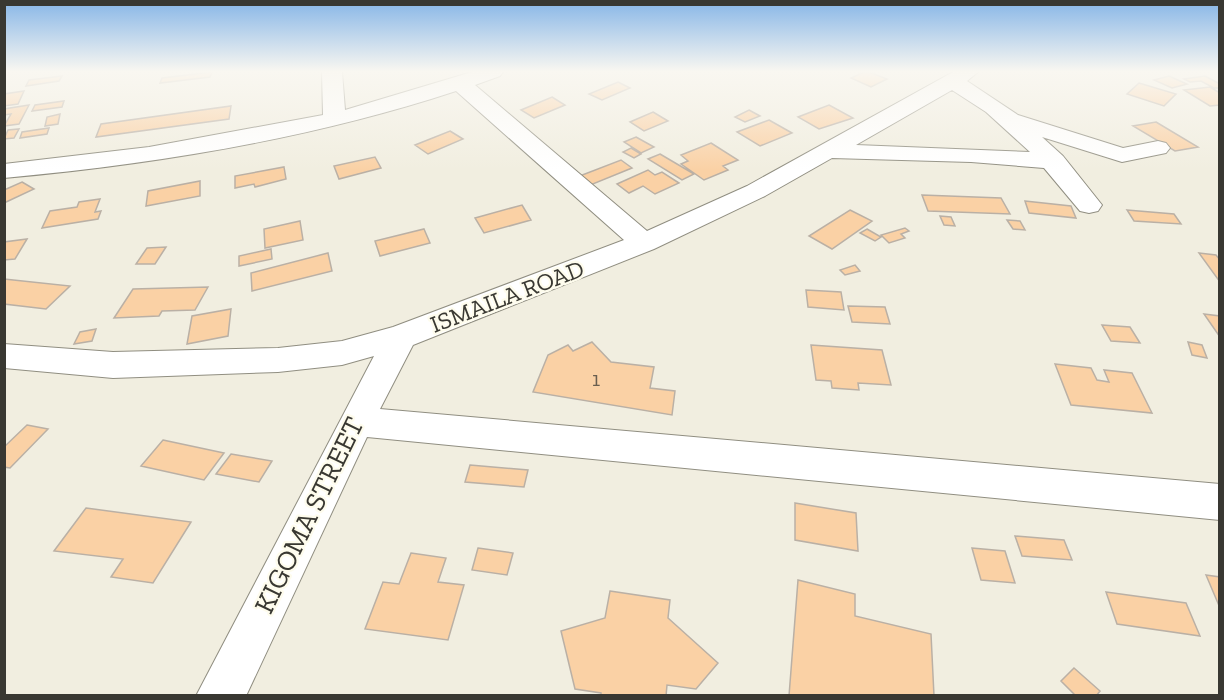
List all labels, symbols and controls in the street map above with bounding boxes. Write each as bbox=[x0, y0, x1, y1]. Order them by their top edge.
street label: ISMAILA ROAD bbox=[426, 253, 588, 339]
house number: 1 bbox=[592, 366, 600, 391]
street label: KIGOMA STREET bbox=[247, 412, 371, 618]

